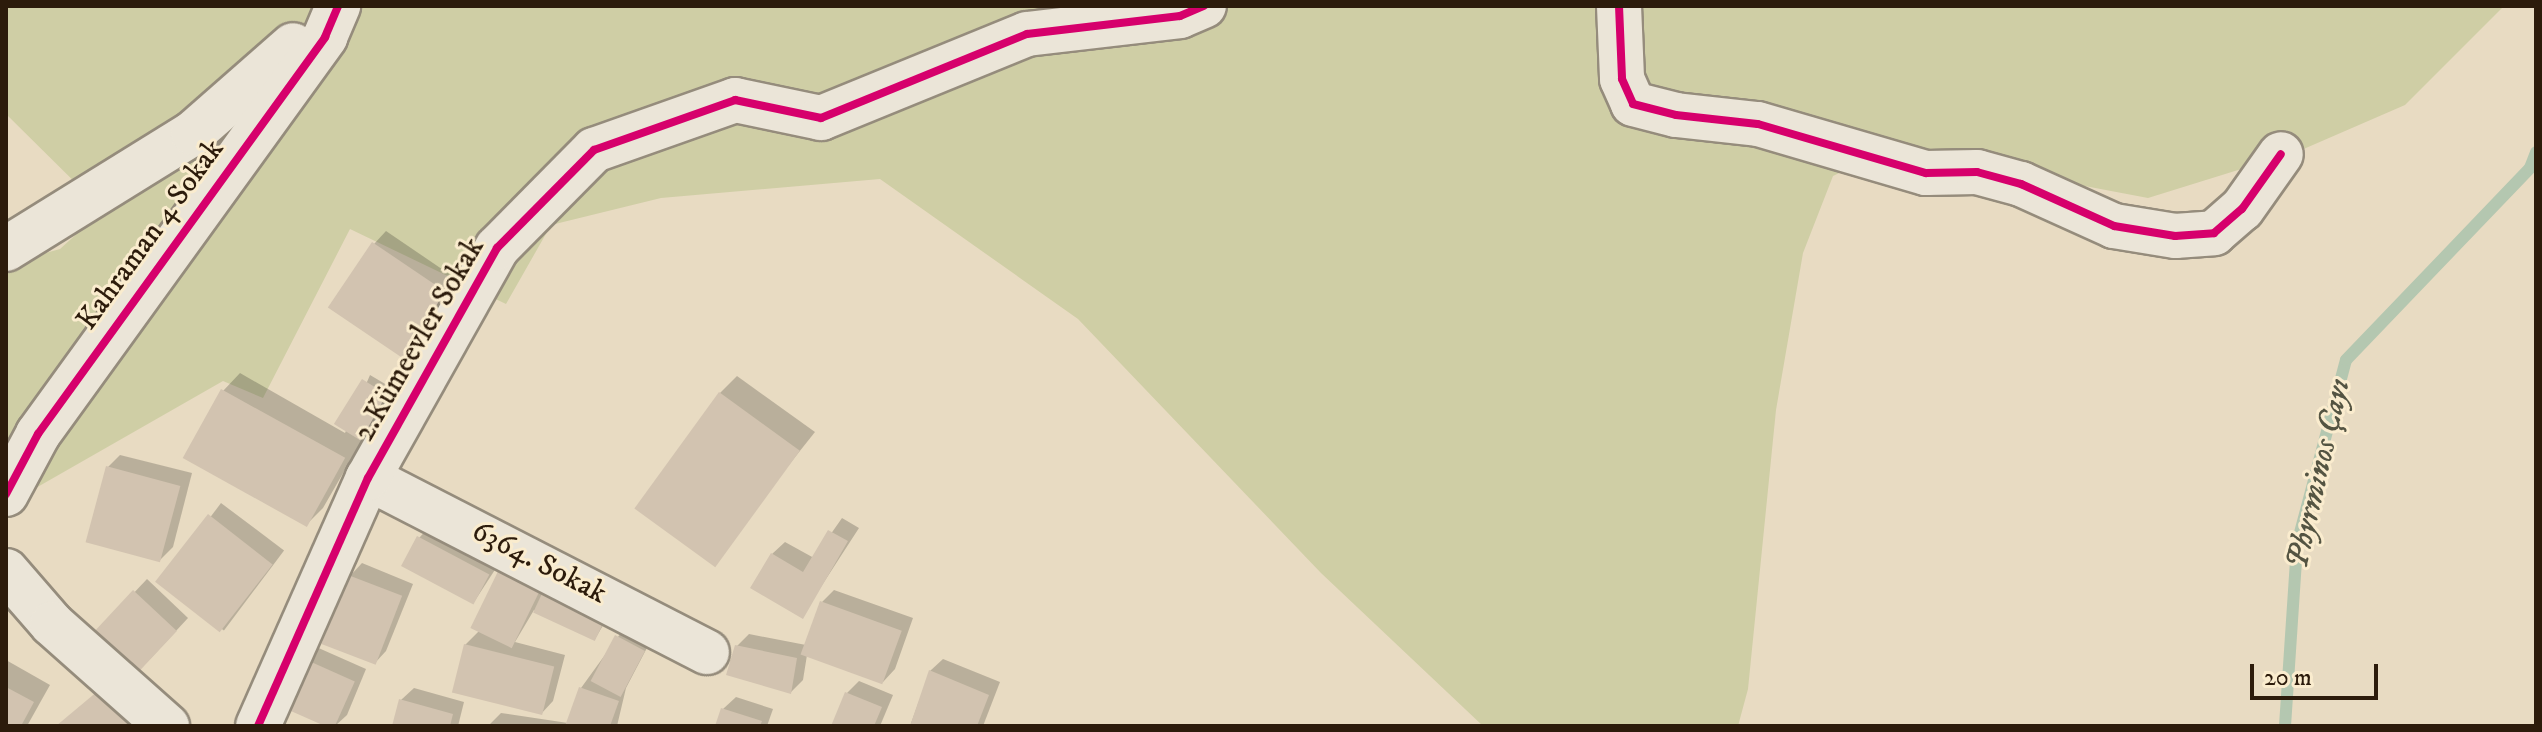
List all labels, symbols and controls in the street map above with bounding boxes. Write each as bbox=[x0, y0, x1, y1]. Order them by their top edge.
street label: Kahraman 4 Sokak bbox=[70, 132, 232, 338]
street label: 2.Kümeevler Sokak bbox=[347, 232, 493, 448]
water label: Phyrminos Çayı bbox=[2278, 375, 2360, 573]
street label: 6364. Sokak bbox=[465, 514, 613, 612]
scale bar bbox=[2254, 648, 2382, 698]
text: 20 m bbox=[2264, 663, 2312, 693]

